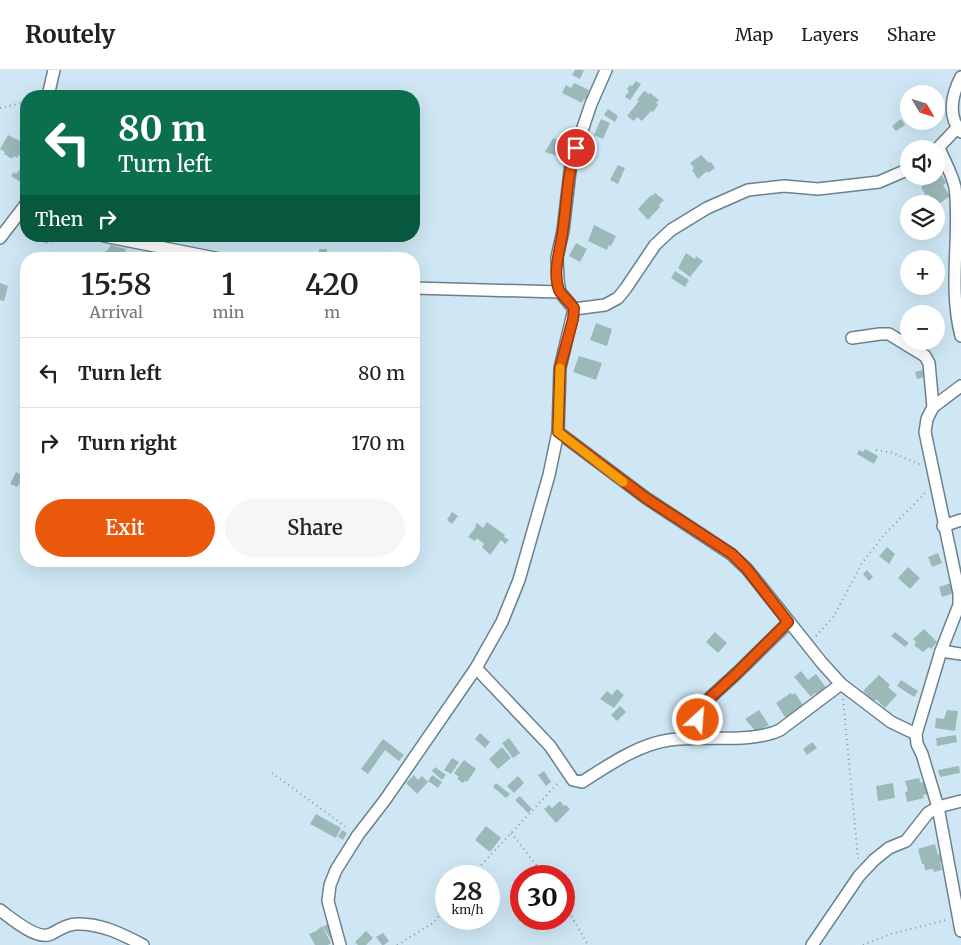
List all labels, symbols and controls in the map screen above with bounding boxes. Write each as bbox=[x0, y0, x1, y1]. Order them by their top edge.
text: Routely bbox=[25, 19, 115, 50]
text: Map bbox=[735, 23, 773, 46]
text: Layers bbox=[801, 23, 859, 46]
text: Share bbox=[887, 23, 936, 46]
north arrow bbox=[900, 85, 945, 130]
map controls bbox=[900, 85, 945, 350]
text: 80 m bbox=[118, 107, 206, 151]
icon: left bbox=[35, 110, 100, 175]
pin bbox=[555, 127, 597, 169]
icon: arrive bbox=[562, 134, 590, 162]
button: sound bbox=[900, 140, 945, 185]
text: Turn left bbox=[118, 150, 212, 178]
button: layers bbox=[900, 195, 945, 240]
icon: right bbox=[93, 205, 121, 233]
text: Then bbox=[35, 207, 83, 231]
button: + bbox=[900, 250, 945, 295]
text: 15:58 bbox=[81, 265, 152, 303]
text: 1 bbox=[222, 265, 235, 303]
text: 420 bbox=[305, 265, 359, 303]
text: Arrival bbox=[90, 302, 143, 322]
text: min bbox=[213, 302, 244, 322]
text: m bbox=[324, 302, 340, 322]
button: − bbox=[900, 305, 945, 350]
icon: left bbox=[35, 359, 63, 387]
text: Turn left bbox=[78, 361, 162, 385]
text: 80 m bbox=[358, 361, 405, 385]
icon: right bbox=[35, 429, 63, 457]
text: Turn right bbox=[78, 431, 177, 455]
text: 170 m bbox=[352, 431, 405, 455]
button: Exit bbox=[35, 499, 215, 557]
button: Share bbox=[225, 499, 405, 557]
position arrow bbox=[671, 693, 723, 745]
speed limit sign: 30 bbox=[510, 865, 575, 930]
text: 28 bbox=[452, 875, 483, 907]
text: km/h bbox=[452, 902, 483, 917]

